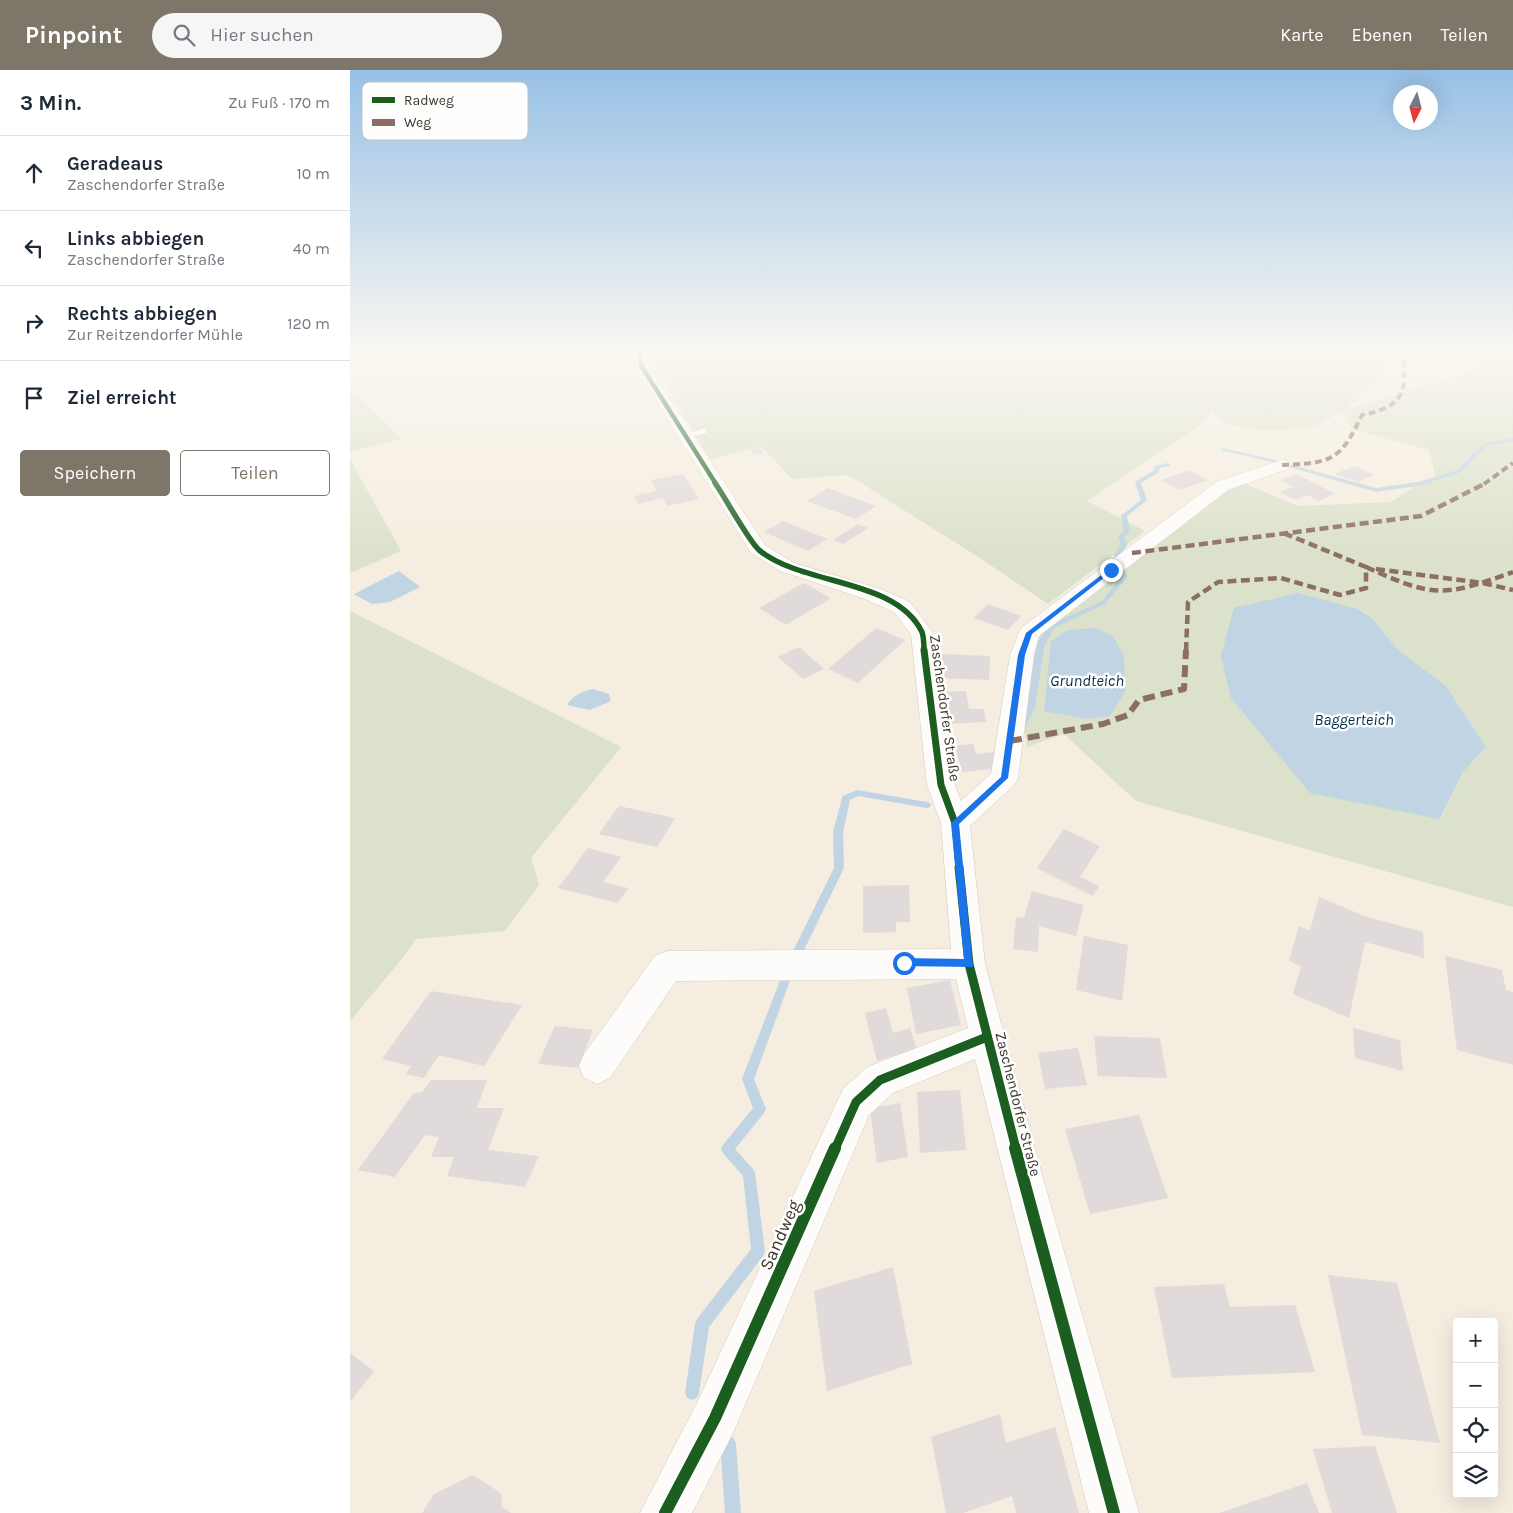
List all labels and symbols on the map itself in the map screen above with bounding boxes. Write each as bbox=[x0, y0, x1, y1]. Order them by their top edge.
legend bbox=[362, 82, 528, 140]
north arrow bbox=[1393, 85, 1438, 130]
text: Radweg bbox=[404, 92, 454, 109]
text: Weg bbox=[404, 114, 431, 131]
route end bbox=[1100, 559, 1123, 582]
street label: Zaschendorfer Straße bbox=[926, 633, 964, 783]
water label: Grundteich bbox=[1050, 671, 1124, 690]
water label: Baggerteich bbox=[1314, 710, 1394, 729]
route start bbox=[893, 952, 916, 975]
street label: Zaschendorfer Straße bbox=[991, 1030, 1045, 1178]
street label: Sandweg bbox=[755, 1196, 805, 1274]

